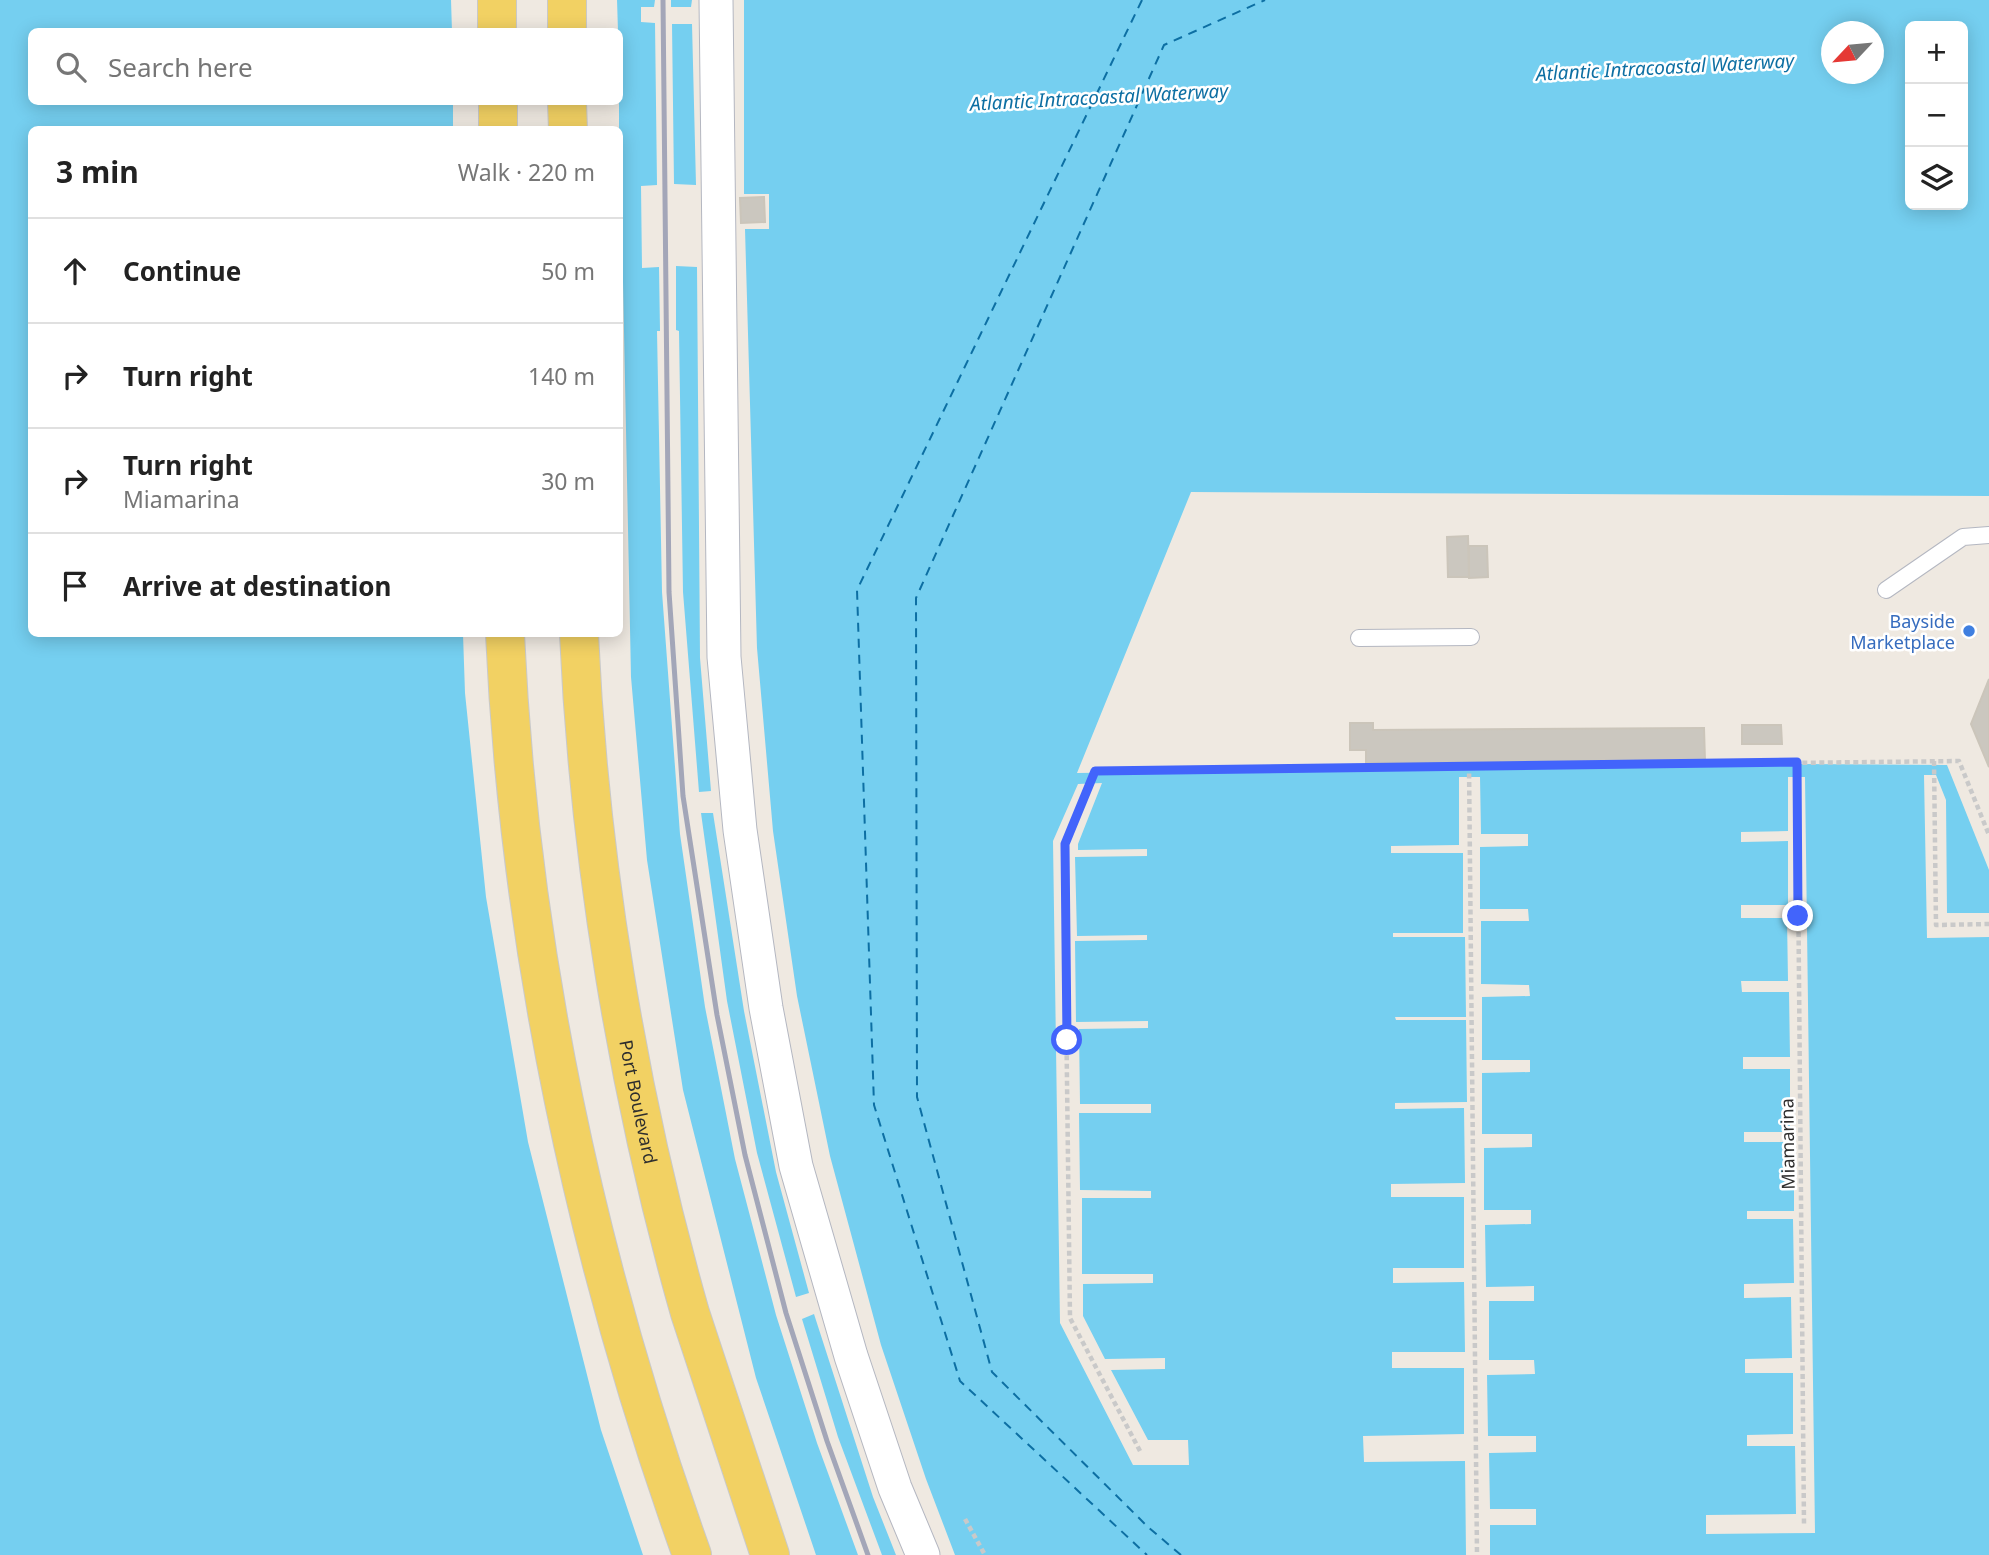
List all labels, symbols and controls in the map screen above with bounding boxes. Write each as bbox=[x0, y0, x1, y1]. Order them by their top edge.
north arrow bbox=[1821, 21, 1884, 84]
map controls bbox=[1905, 21, 1968, 210]
button: + bbox=[1905, 21, 1968, 84]
search box bbox=[28, 28, 623, 105]
water label: Atlantic Intracoastal Waterway bbox=[1533, 47, 1796, 87]
icon: search bbox=[52, 48, 90, 86]
text: Search here bbox=[108, 49, 253, 85]
water label: Atlantic Intracoastal Waterway bbox=[967, 77, 1230, 117]
button: − bbox=[1905, 84, 1968, 147]
button: layers bbox=[1905, 147, 1968, 210]
text: 3 min bbox=[56, 151, 139, 192]
text: Walk · 220 m bbox=[458, 156, 595, 188]
icon: ahead bbox=[56, 252, 94, 290]
text: Continue bbox=[123, 253, 241, 289]
text: 50 m bbox=[541, 255, 595, 287]
icon: right bbox=[56, 357, 94, 395]
text: Turn right bbox=[123, 358, 253, 394]
text: 140 m bbox=[528, 360, 595, 392]
text: Turn right bbox=[123, 447, 253, 483]
icon: right bbox=[56, 462, 94, 500]
text: 30 m bbox=[541, 465, 595, 497]
text: Miamarina bbox=[123, 483, 240, 515]
icon: arrive bbox=[56, 567, 94, 605]
text: Arrive at destination bbox=[123, 568, 392, 604]
place label: Bayside Marketplace bbox=[1850, 609, 1955, 654]
marker: Bayside Marketplace bbox=[1961, 623, 1977, 639]
route end bbox=[1782, 900, 1813, 931]
route start bbox=[1051, 1024, 1082, 1055]
street label: Port Boulevard bbox=[614, 1038, 663, 1166]
street label: Miamarina bbox=[1774, 1098, 1800, 1190]

